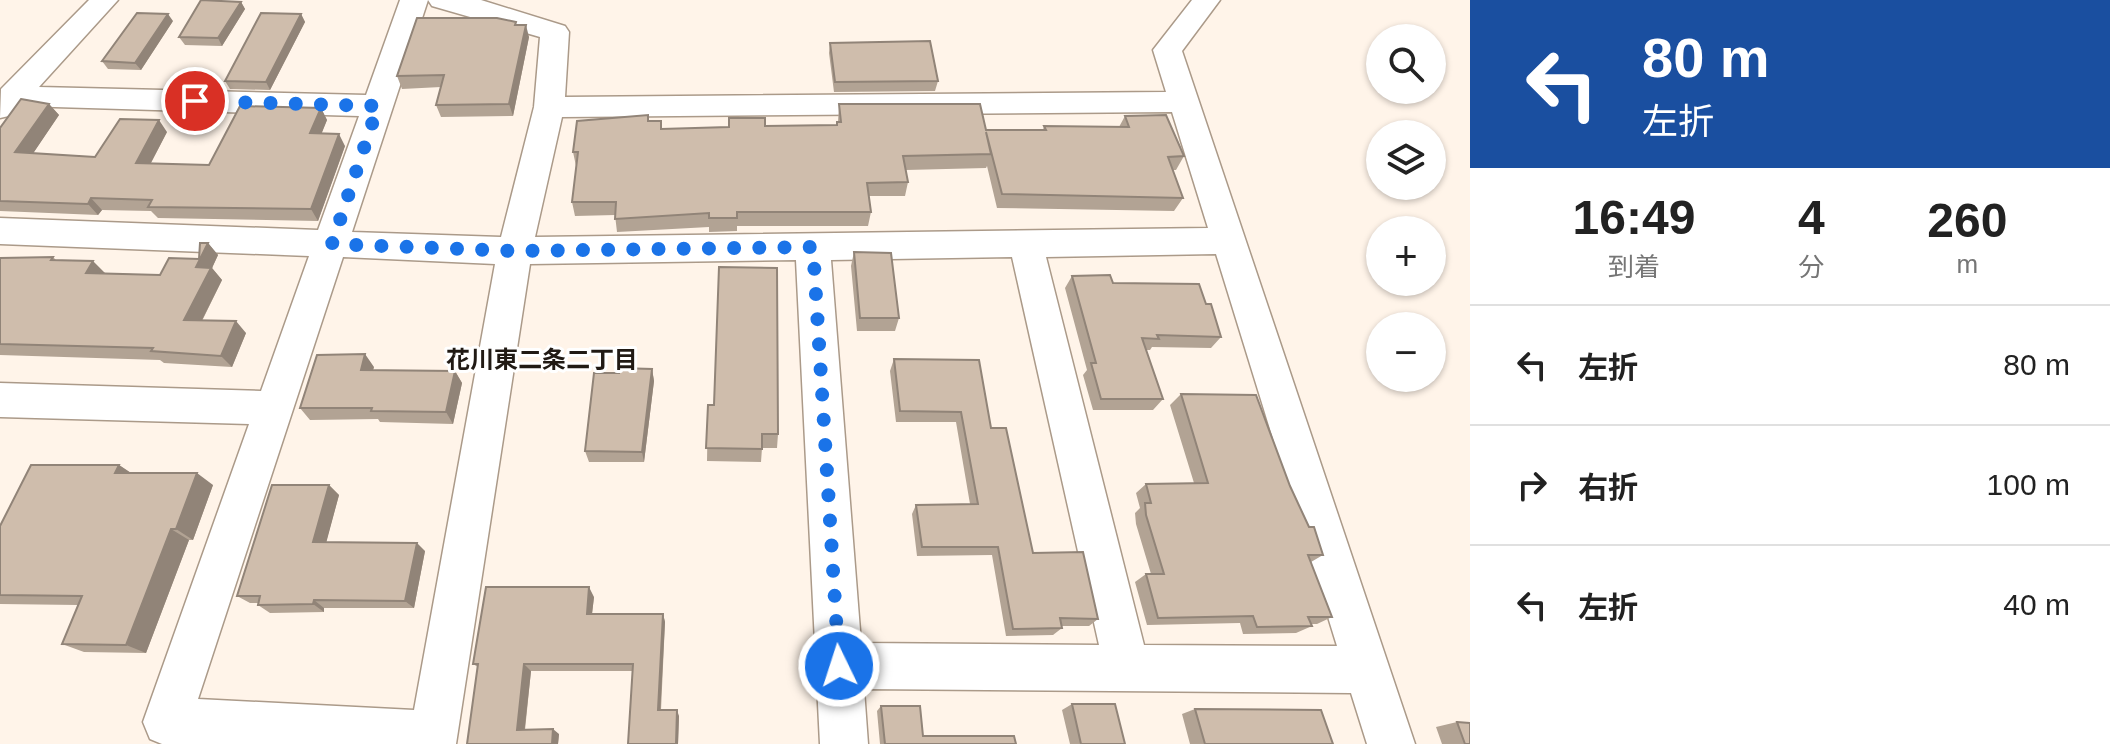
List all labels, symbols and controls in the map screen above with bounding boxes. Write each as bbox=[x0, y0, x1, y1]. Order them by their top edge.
map controls bbox=[1366, 24, 1446, 392]
button: search bbox=[1366, 24, 1446, 104]
text: 80 m bbox=[1642, 26, 1770, 89]
icon: left bbox=[1510, 32, 1614, 136]
pin bbox=[161, 67, 229, 135]
icon: arrive bbox=[173, 79, 217, 123]
text: 左折 bbox=[1642, 101, 1714, 142]
button: layers bbox=[1366, 120, 1446, 200]
text: 16:49 bbox=[1573, 191, 1695, 244]
text: 4 bbox=[1798, 191, 1825, 244]
text: 260 bbox=[1927, 194, 2007, 247]
button: + bbox=[1366, 216, 1446, 296]
text: m bbox=[1957, 249, 1978, 279]
text: 到着 bbox=[1608, 252, 1660, 282]
text: 分 bbox=[1798, 252, 1824, 282]
button: − bbox=[1366, 312, 1446, 392]
icon: left bbox=[1510, 343, 1554, 387]
district label: 花川東二条二丁目 bbox=[446, 346, 638, 373]
text: 80 m bbox=[2003, 348, 2070, 381]
text: 左折 bbox=[1578, 351, 1638, 384]
icon: right bbox=[1510, 463, 1554, 507]
text: 100 m bbox=[1987, 468, 2070, 501]
text: 右折 bbox=[1578, 471, 1638, 504]
icon: left bbox=[1510, 583, 1554, 627]
text: 40 m bbox=[2003, 588, 2070, 621]
text: 左折 bbox=[1578, 591, 1638, 624]
position arrow bbox=[797, 624, 881, 708]

